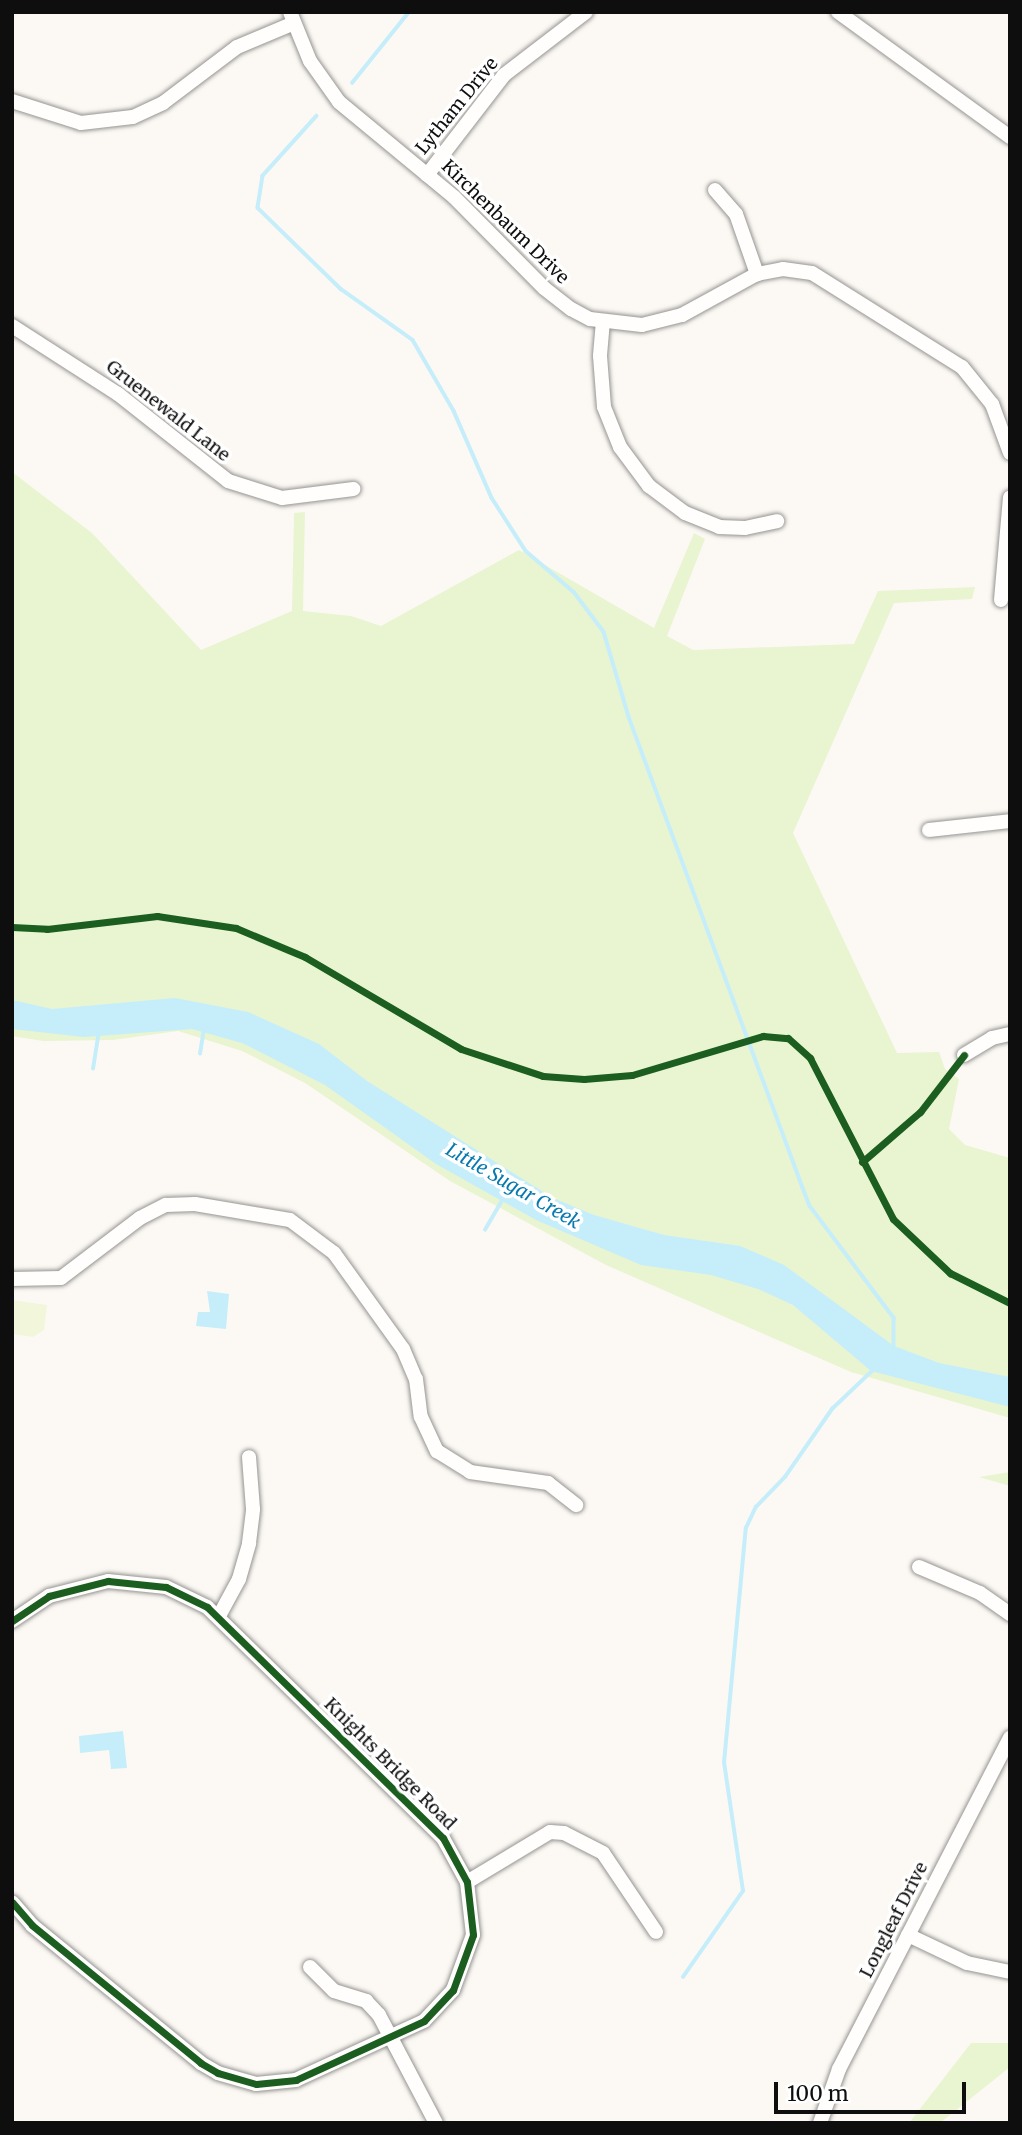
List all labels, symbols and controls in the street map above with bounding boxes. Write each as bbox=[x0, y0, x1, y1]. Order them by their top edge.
street label: Lytham Drive bbox=[411, 53, 503, 159]
street label: Kirchenbaum Drive bbox=[437, 156, 573, 288]
street label: Gruenewald Lane bbox=[102, 356, 234, 466]
water label: Little Sugar Creek bbox=[442, 1138, 584, 1234]
street label: Knights Bridge Road bbox=[320, 1694, 460, 1834]
street label: Longleaf Drive bbox=[856, 1859, 932, 1981]
scale bar bbox=[777, 2068, 970, 2112]
text: 100 m bbox=[787, 2080, 849, 2107]

